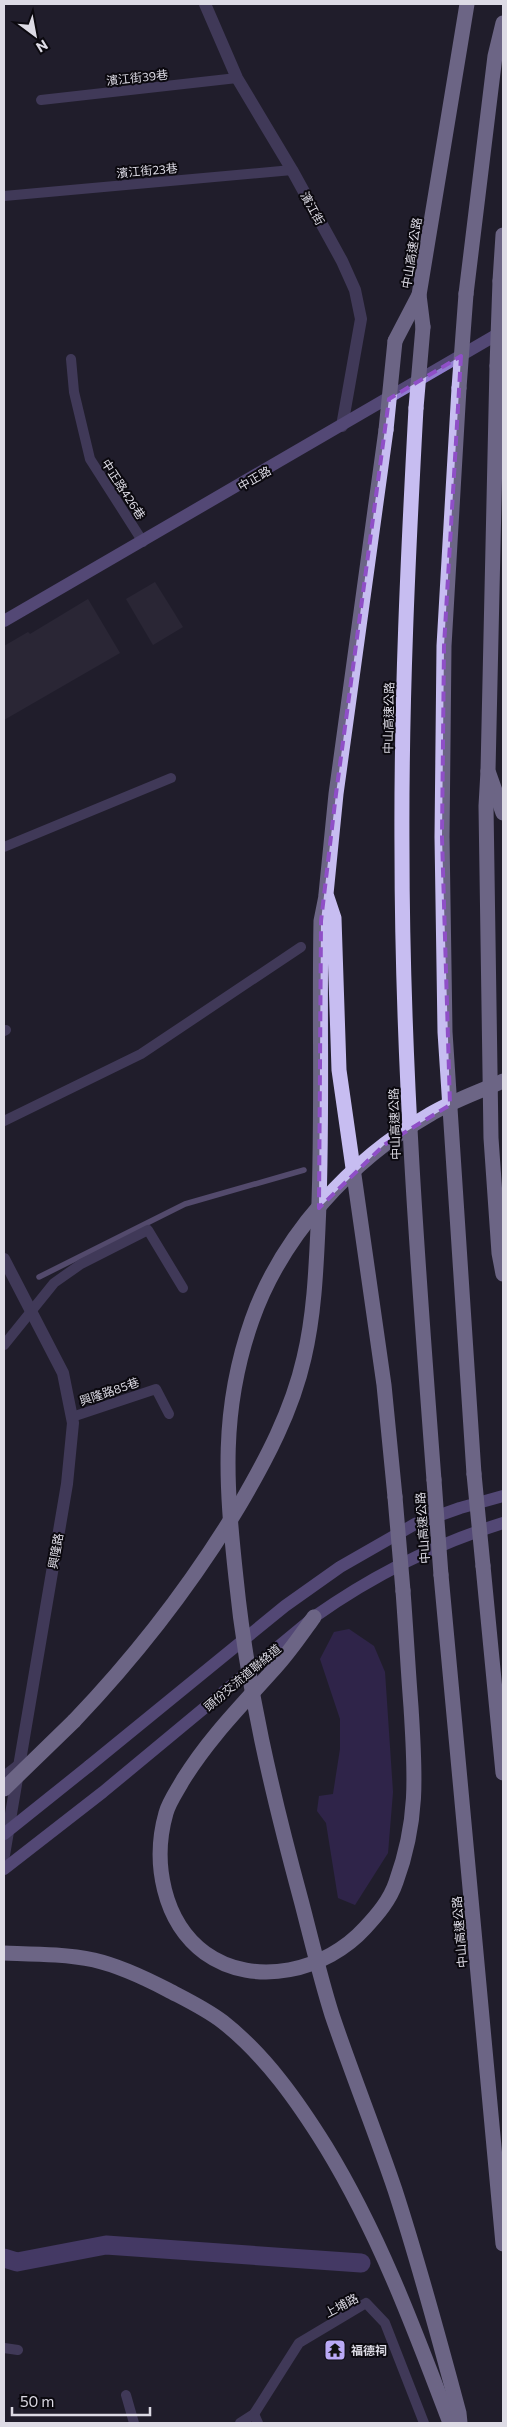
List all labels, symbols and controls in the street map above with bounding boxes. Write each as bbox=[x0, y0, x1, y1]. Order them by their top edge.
north arrow bbox=[10, 10, 60, 60]
text: N bbox=[33, 36, 51, 56]
street label: 濱江街39巷 bbox=[105, 67, 169, 87]
street label: 濱江街23巷 bbox=[116, 160, 178, 180]
street label: 濱江街 bbox=[298, 189, 328, 227]
street label: 中山高速公路 bbox=[398, 216, 424, 290]
street label: 中正路426巷 bbox=[99, 456, 149, 522]
street label: 中正路 bbox=[235, 463, 273, 493]
street label: 中山高速公路 bbox=[380, 682, 396, 754]
street label: 中山高速公路 bbox=[386, 1088, 402, 1160]
street label: 興隆路85巷 bbox=[77, 1374, 141, 1408]
street label: 中山高速公路 bbox=[413, 1492, 431, 1564]
street label: 興隆路 bbox=[45, 1532, 65, 1570]
street label: 頭份交流道聯絡道 bbox=[201, 1641, 283, 1713]
street label: 中山高速公路 bbox=[449, 1896, 469, 1968]
street label: 上埔路 bbox=[322, 2290, 360, 2320]
temple icon: 福德祠 bbox=[323, 2338, 347, 2362]
place label: 福德祠 bbox=[351, 2343, 387, 2357]
scale bar bbox=[12, 2384, 150, 2416]
text: 50 m bbox=[20, 2392, 54, 2410]

